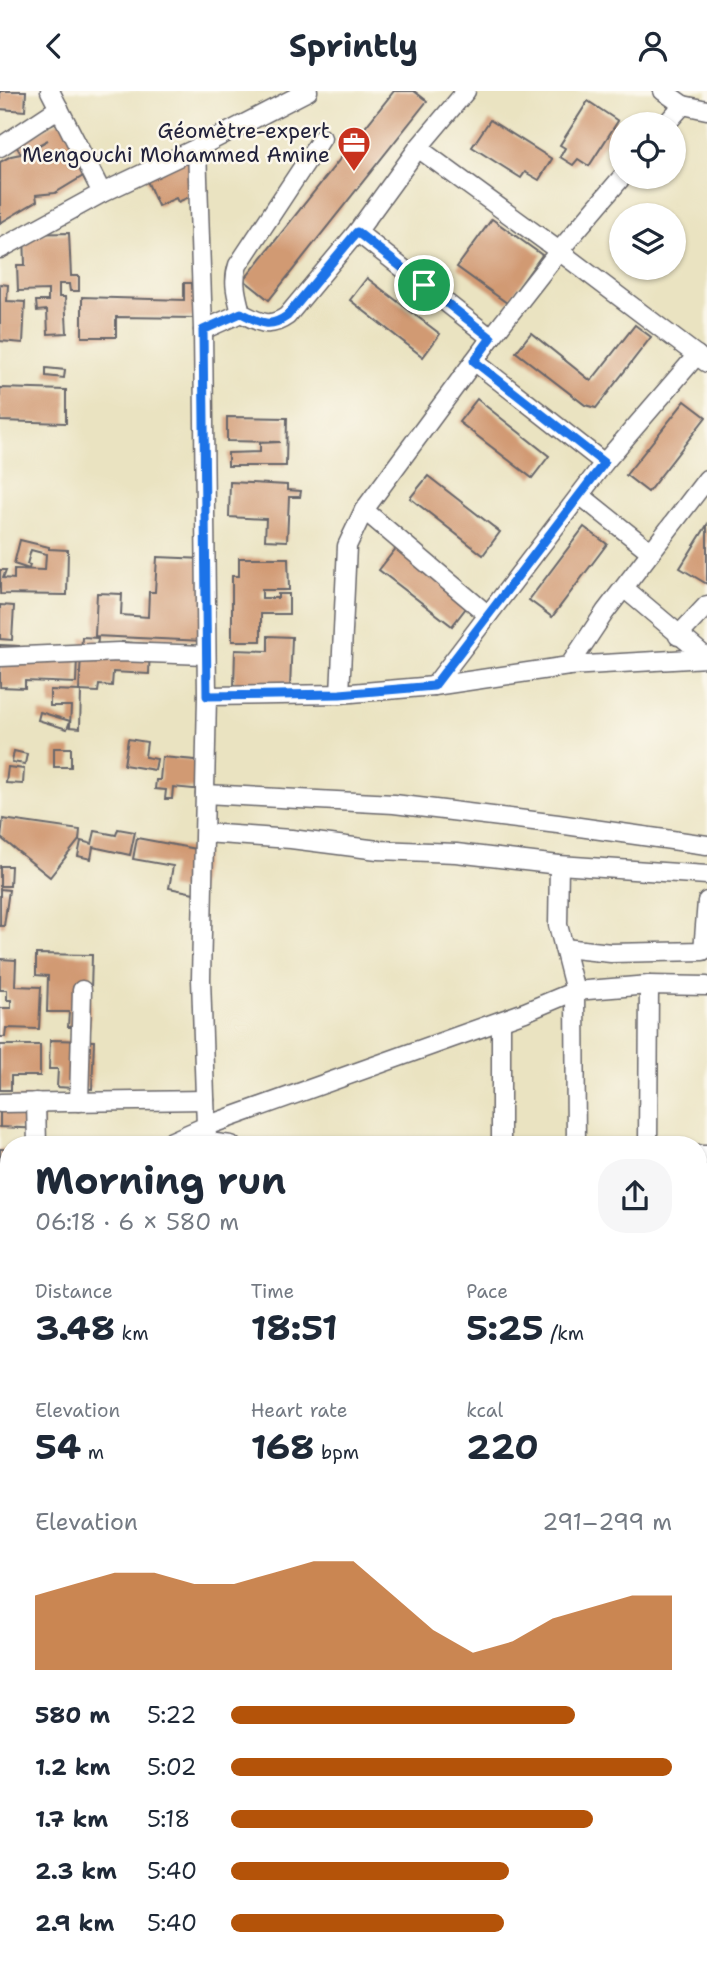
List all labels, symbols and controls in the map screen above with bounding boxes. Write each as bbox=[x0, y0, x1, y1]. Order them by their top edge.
text: Sprintly bbox=[289, 24, 418, 67]
icon: back bbox=[35, 27, 73, 65]
icon: person bbox=[634, 27, 672, 65]
map controls bbox=[609, 112, 686, 280]
button: locate bbox=[609, 112, 686, 189]
place label: Géomètre-expert Mengouchi Mohammed Amine bbox=[22, 117, 330, 169]
office icon: Géomètre-expert Mengouchi Mohammed Amine bbox=[335, 124, 373, 173]
button: layers bbox=[609, 203, 686, 280]
pin bbox=[394, 255, 454, 315]
icon: arrive bbox=[405, 266, 443, 304]
text: Morning run bbox=[35, 1155, 286, 1206]
button: share bbox=[598, 1159, 672, 1233]
text: 06:18 · 6 × 580 m bbox=[35, 1207, 239, 1237]
text: Distance bbox=[35, 1279, 113, 1304]
text: Time bbox=[251, 1279, 294, 1304]
text: Pace bbox=[466, 1279, 508, 1304]
text: 3.48 bbox=[35, 1304, 115, 1351]
text: 18:51 bbox=[251, 1304, 338, 1351]
text: 5:25 bbox=[466, 1304, 544, 1351]
text: km bbox=[115, 1321, 149, 1346]
text: /km bbox=[544, 1321, 584, 1346]
text: Elevation bbox=[35, 1398, 120, 1423]
text: Heart rate bbox=[251, 1398, 347, 1423]
text: kcal bbox=[466, 1398, 503, 1423]
text: 54 bbox=[35, 1423, 81, 1470]
text: 168 bbox=[251, 1423, 314, 1470]
text: 220 bbox=[466, 1423, 539, 1470]
text: m bbox=[81, 1440, 104, 1465]
text: bpm bbox=[314, 1440, 359, 1465]
text: Elevation bbox=[35, 1507, 138, 1537]
text: 291–299 m bbox=[542, 1507, 672, 1537]
text: 580 m bbox=[35, 1700, 110, 1730]
text: 5:22 bbox=[147, 1700, 196, 1730]
text: 1.2 km bbox=[35, 1752, 111, 1782]
text: 5:02 bbox=[147, 1752, 197, 1782]
text: 1.7 km bbox=[35, 1804, 108, 1834]
text: 5:18 bbox=[147, 1804, 190, 1834]
text: 2.3 km bbox=[35, 1856, 117, 1886]
text: 5:40 bbox=[147, 1856, 197, 1886]
text: 2.9 km bbox=[35, 1908, 114, 1938]
text: 5:40 bbox=[147, 1908, 197, 1938]

